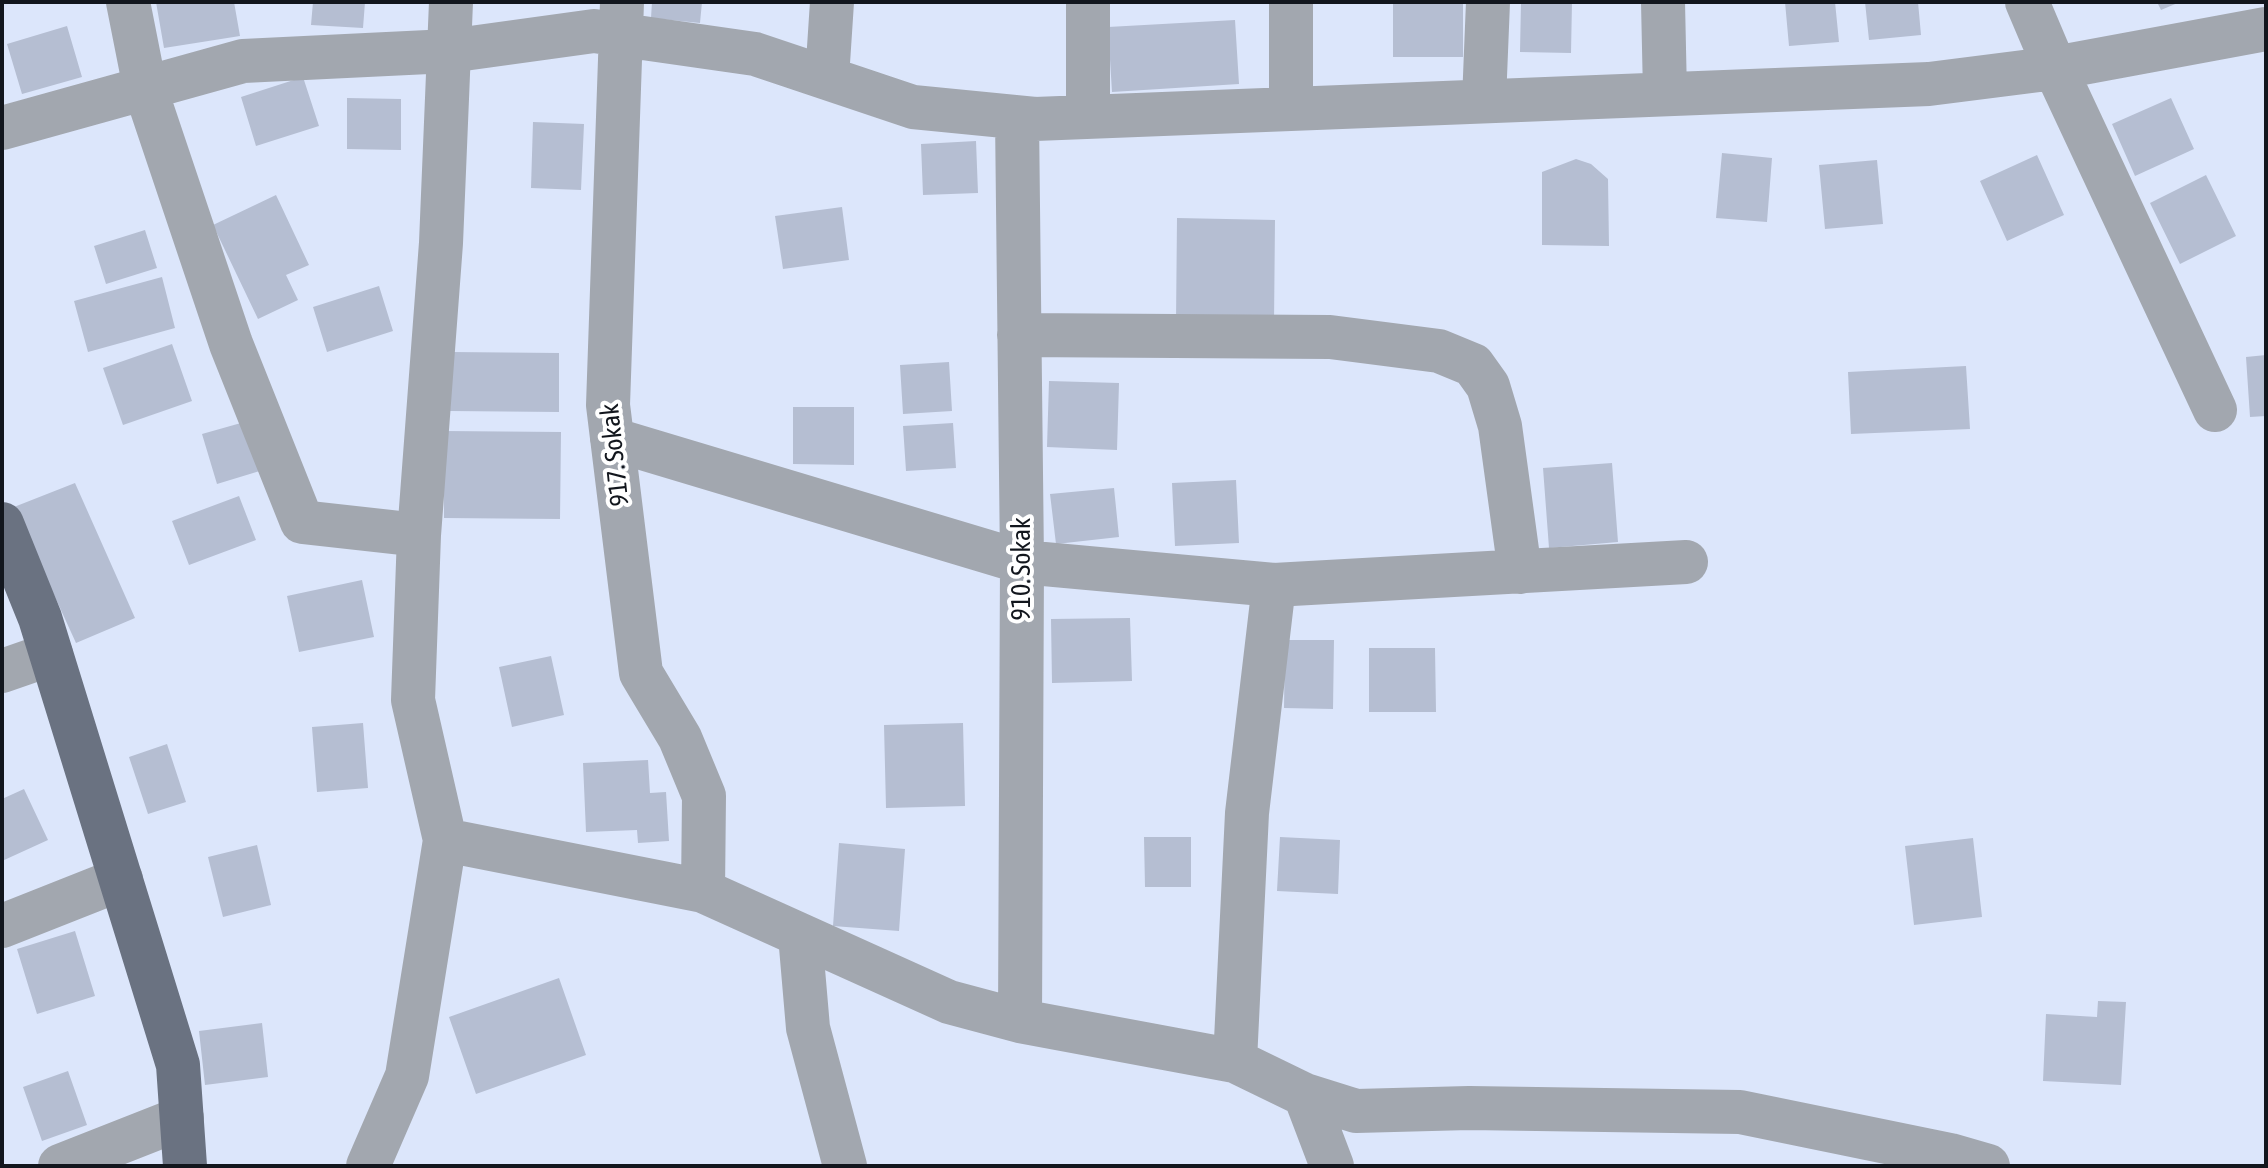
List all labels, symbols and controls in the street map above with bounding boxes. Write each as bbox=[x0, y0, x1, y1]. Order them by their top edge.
street label: 917. Sokak bbox=[594, 402, 636, 508]
street label: 910. Sokak bbox=[1006, 518, 1038, 620]

